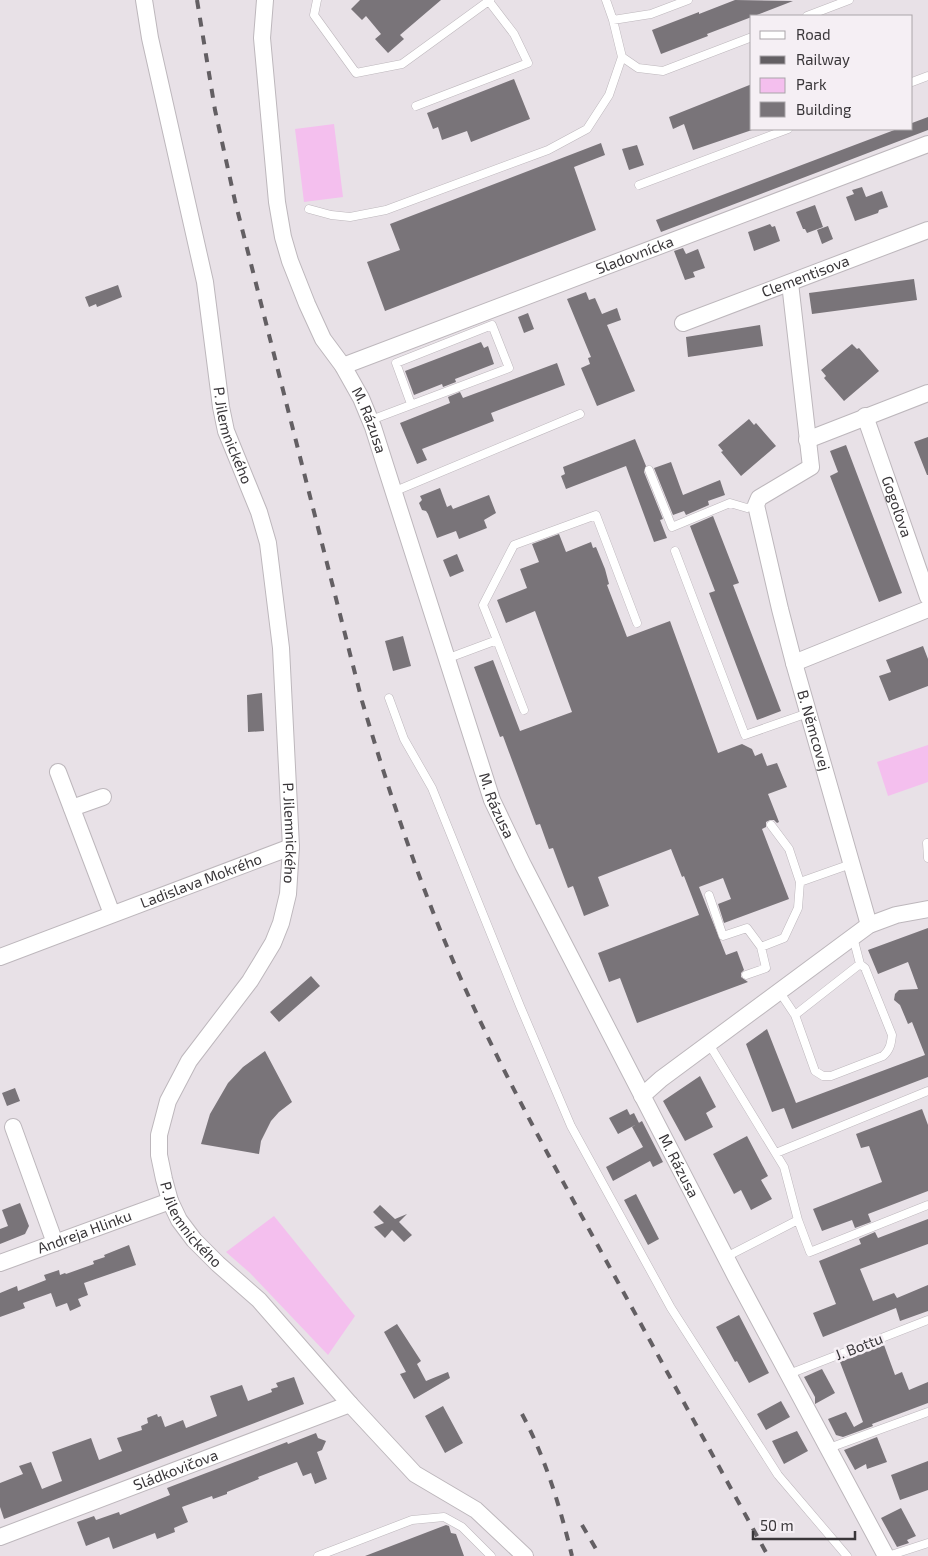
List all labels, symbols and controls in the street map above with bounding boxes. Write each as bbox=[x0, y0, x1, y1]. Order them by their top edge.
legend bbox=[750, 15, 913, 130]
text: Road bbox=[796, 25, 831, 43]
text: Railway bbox=[796, 50, 850, 68]
text: Park bbox=[796, 75, 827, 93]
text: Building bbox=[796, 100, 852, 118]
street label: Sladovnícka bbox=[593, 231, 676, 277]
street label: Clementisova bbox=[759, 251, 852, 300]
street label: M. Rázusa bbox=[349, 383, 391, 455]
street label: P. Jilemnického bbox=[210, 386, 257, 486]
street label: Gogoľova bbox=[879, 473, 916, 539]
street label: B. Němcovej bbox=[794, 688, 834, 773]
street label: M. Rázusa bbox=[476, 770, 519, 841]
street label: P. Jilemnického bbox=[280, 782, 301, 884]
street label: Ladislava Mokrého bbox=[137, 849, 264, 911]
street label: M. Rázusa bbox=[655, 1130, 703, 1200]
street label: P. Jilemnického bbox=[157, 1179, 226, 1271]
street label: Andreja Hlinku bbox=[35, 1206, 134, 1257]
street label: J. Bottu bbox=[832, 1329, 885, 1363]
street label: Sládkovičova bbox=[131, 1445, 220, 1494]
scale bar bbox=[753, 1508, 856, 1540]
text: 50 m bbox=[760, 1516, 794, 1534]

